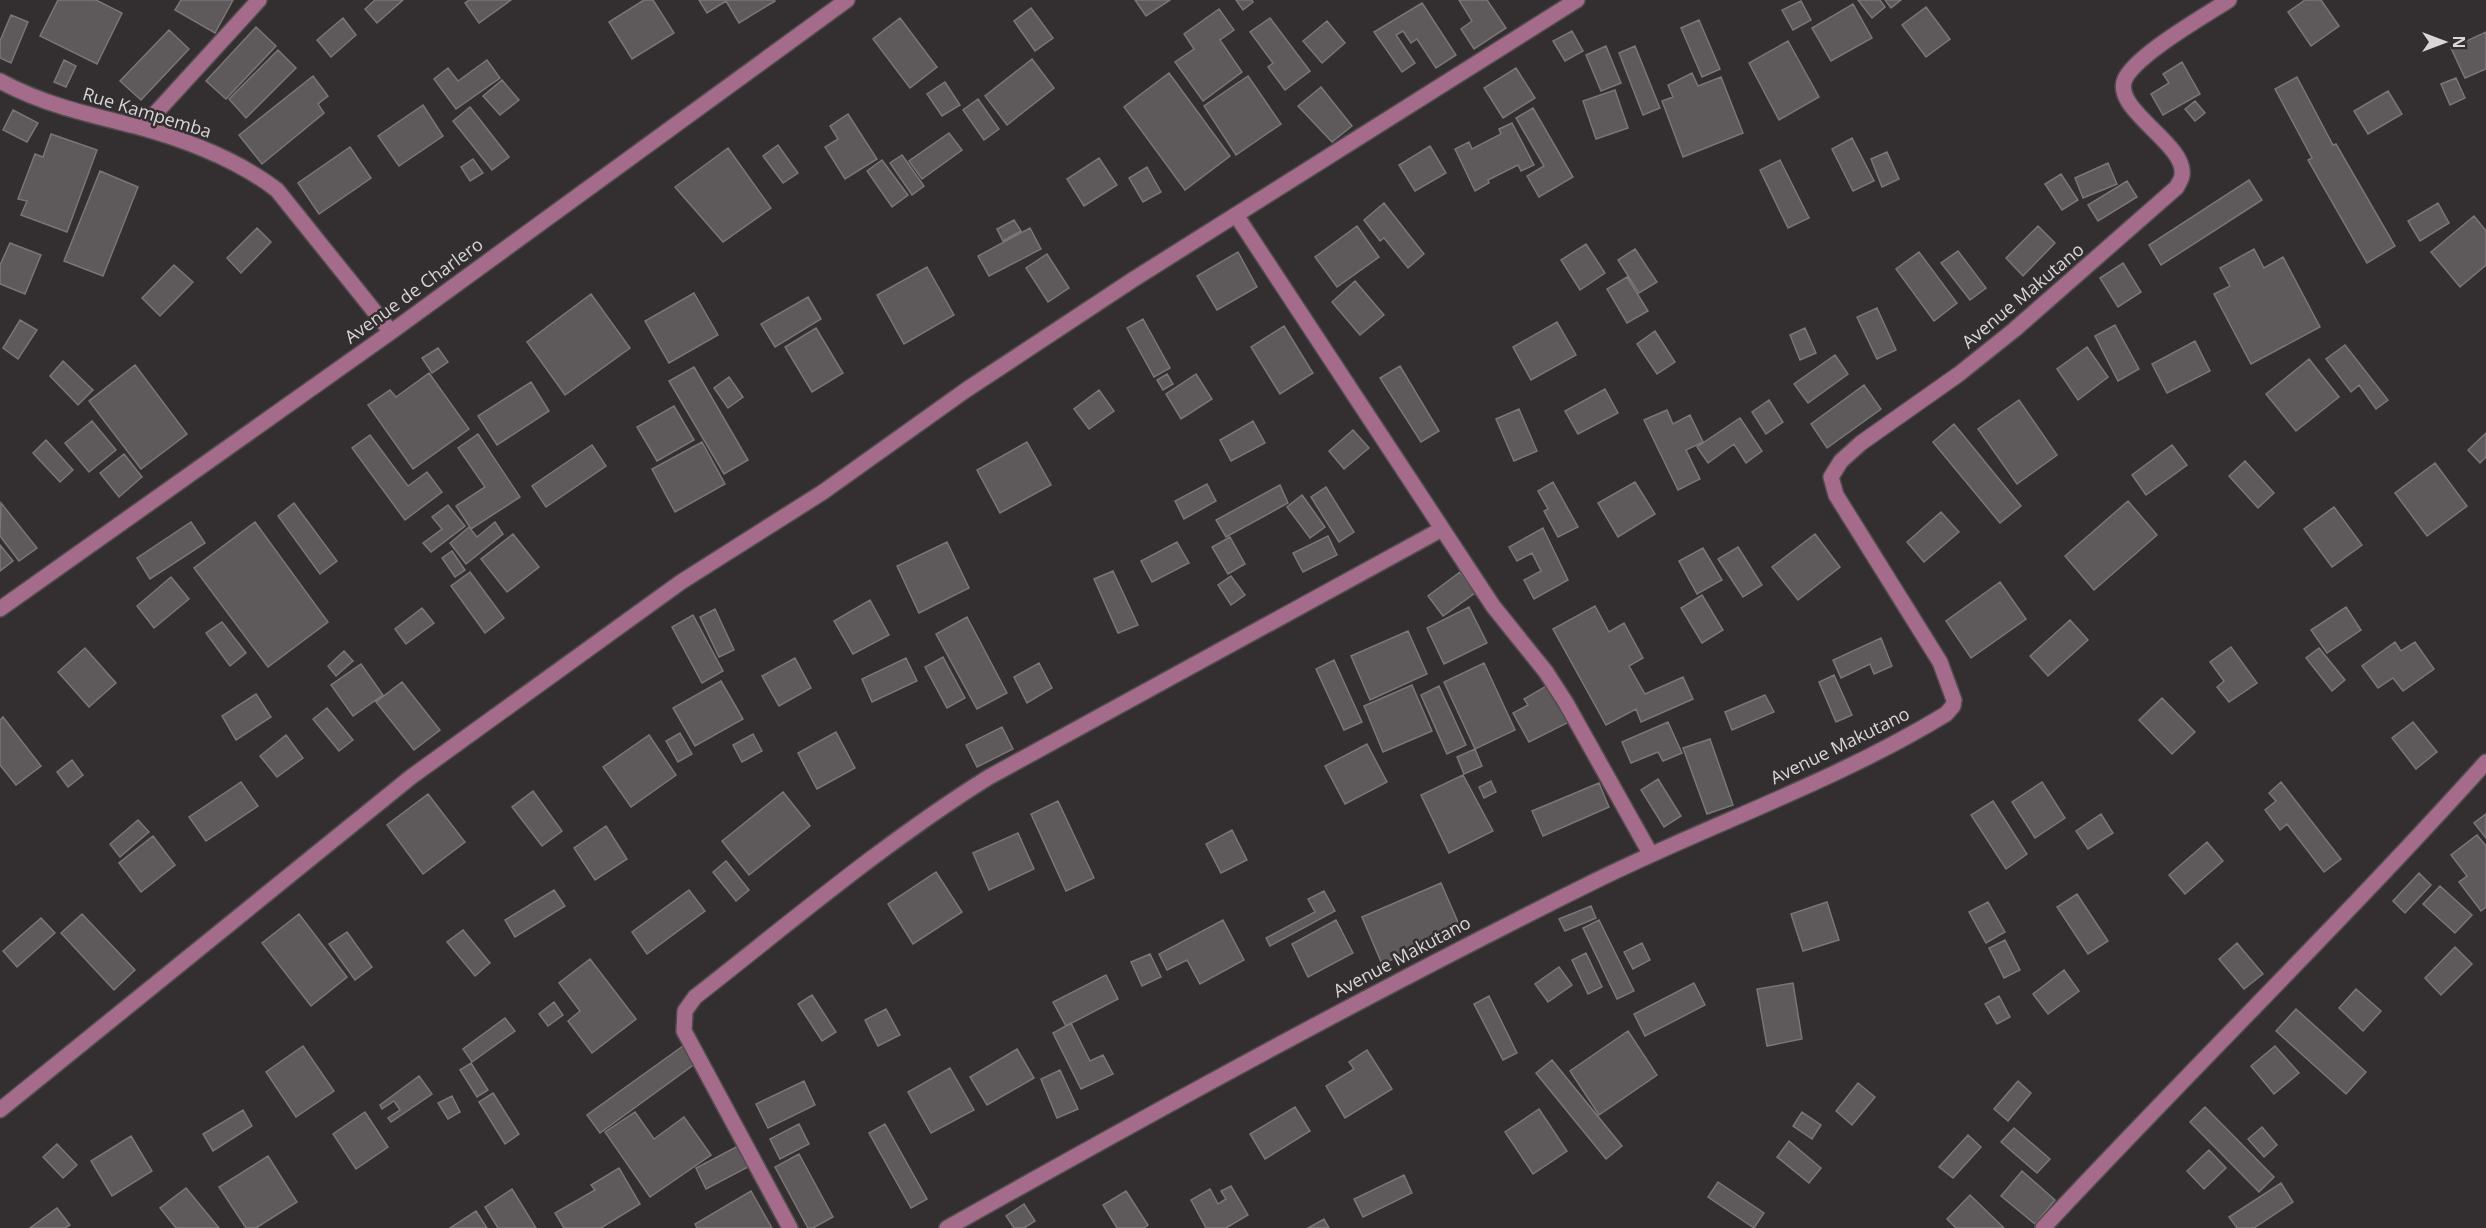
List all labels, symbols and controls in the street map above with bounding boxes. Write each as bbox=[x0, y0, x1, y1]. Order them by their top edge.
north arrow bbox=[2414, 12, 2474, 72]
text: N bbox=[2448, 35, 2470, 49]
street label: Rue Kampemba bbox=[80, 81, 215, 143]
street label: Avenue de Charlero bbox=[339, 232, 488, 349]
street label: Avenue Makutano bbox=[1956, 237, 2088, 353]
street label: Avenue Makutano bbox=[1766, 701, 1913, 789]
street label: Avenue Makutano bbox=[1329, 910, 1474, 1002]

